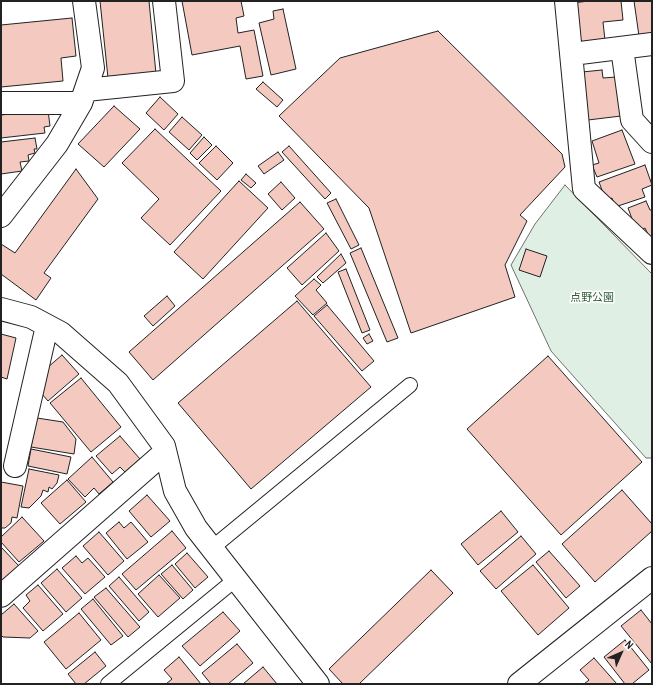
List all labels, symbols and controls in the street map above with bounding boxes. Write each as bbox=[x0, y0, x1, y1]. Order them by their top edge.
park label: 点野公園 bbox=[570, 291, 614, 305]
north arrow bbox=[601, 633, 641, 673]
text: N bbox=[622, 637, 637, 652]

